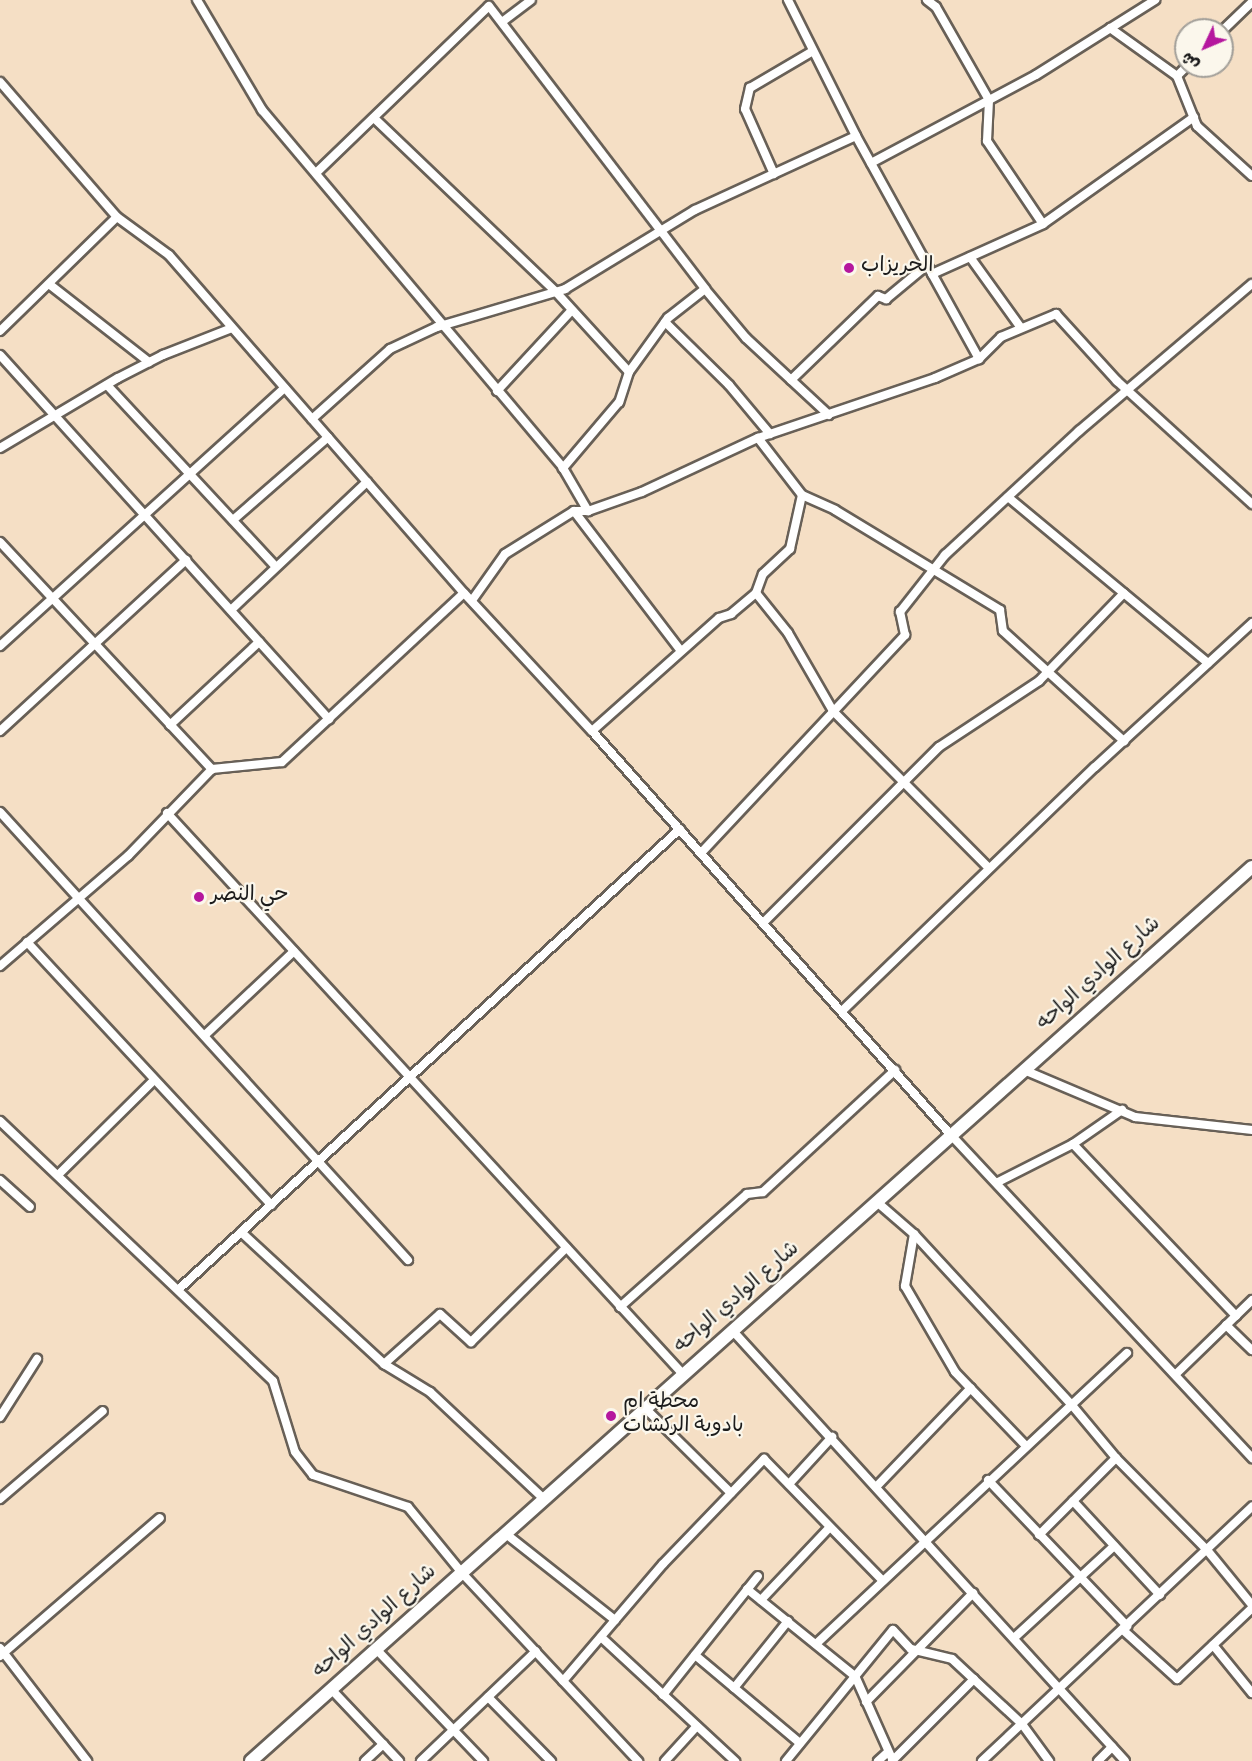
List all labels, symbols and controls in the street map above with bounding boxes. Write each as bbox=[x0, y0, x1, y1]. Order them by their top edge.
north arrow bbox=[1174, 18, 1234, 78]
text: ش bbox=[1179, 47, 1205, 72]
place label: الحريزاب bbox=[861, 255, 933, 281]
marker: الحريزاب bbox=[842, 261, 856, 275]
place label: حي النصر bbox=[211, 884, 289, 910]
marker: حي النصر bbox=[192, 890, 206, 904]
street label: شارع الوادي الواحه bbox=[1033, 913, 1167, 1037]
street label: شارع الوادي الواحه bbox=[670, 1238, 806, 1360]
place label: محطة ام بادوبة الركشات bbox=[623, 1391, 744, 1441]
marker: محطة ام بادوبة الركشات bbox=[604, 1409, 618, 1423]
street label: شارع الوادي الواحه bbox=[309, 1561, 443, 1685]

